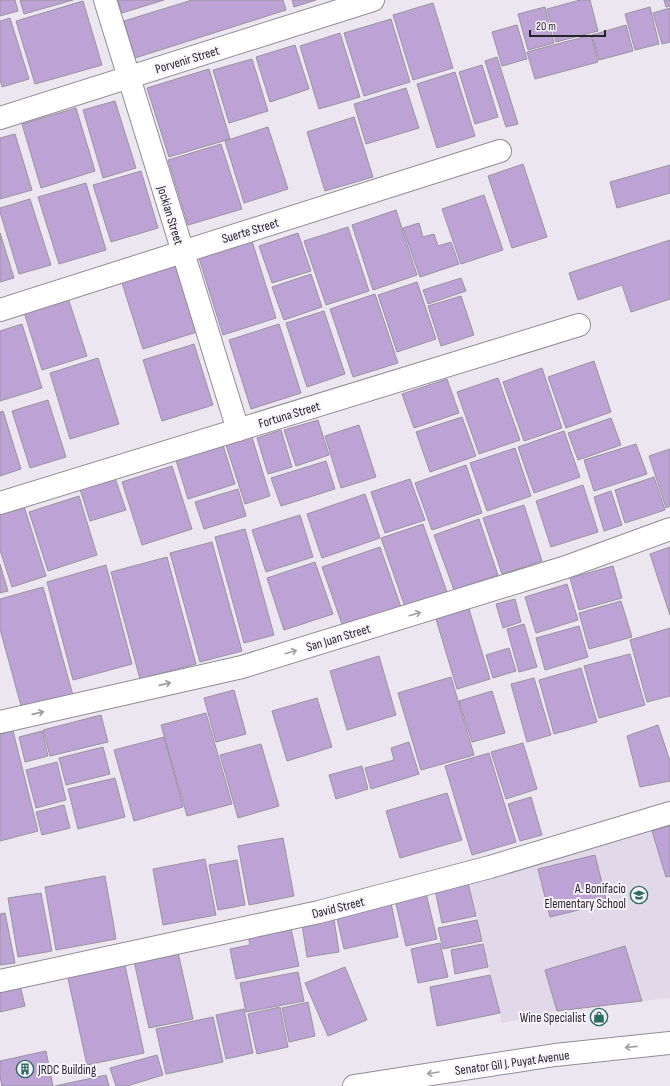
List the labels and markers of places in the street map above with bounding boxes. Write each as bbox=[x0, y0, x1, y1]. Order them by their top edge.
place label: A. Bonifacio Elementary School bbox=[544, 881, 626, 912]
school or university icon: A. Bonifacio Elementary School bbox=[629, 885, 649, 905]
shop icon: Wine Specialist bbox=[589, 1007, 609, 1027]
place label: Wine Specialist bbox=[520, 1010, 586, 1026]
building icon: JRDC Building bbox=[15, 1059, 35, 1079]
place label: JRDC Building bbox=[37, 1062, 96, 1078]

